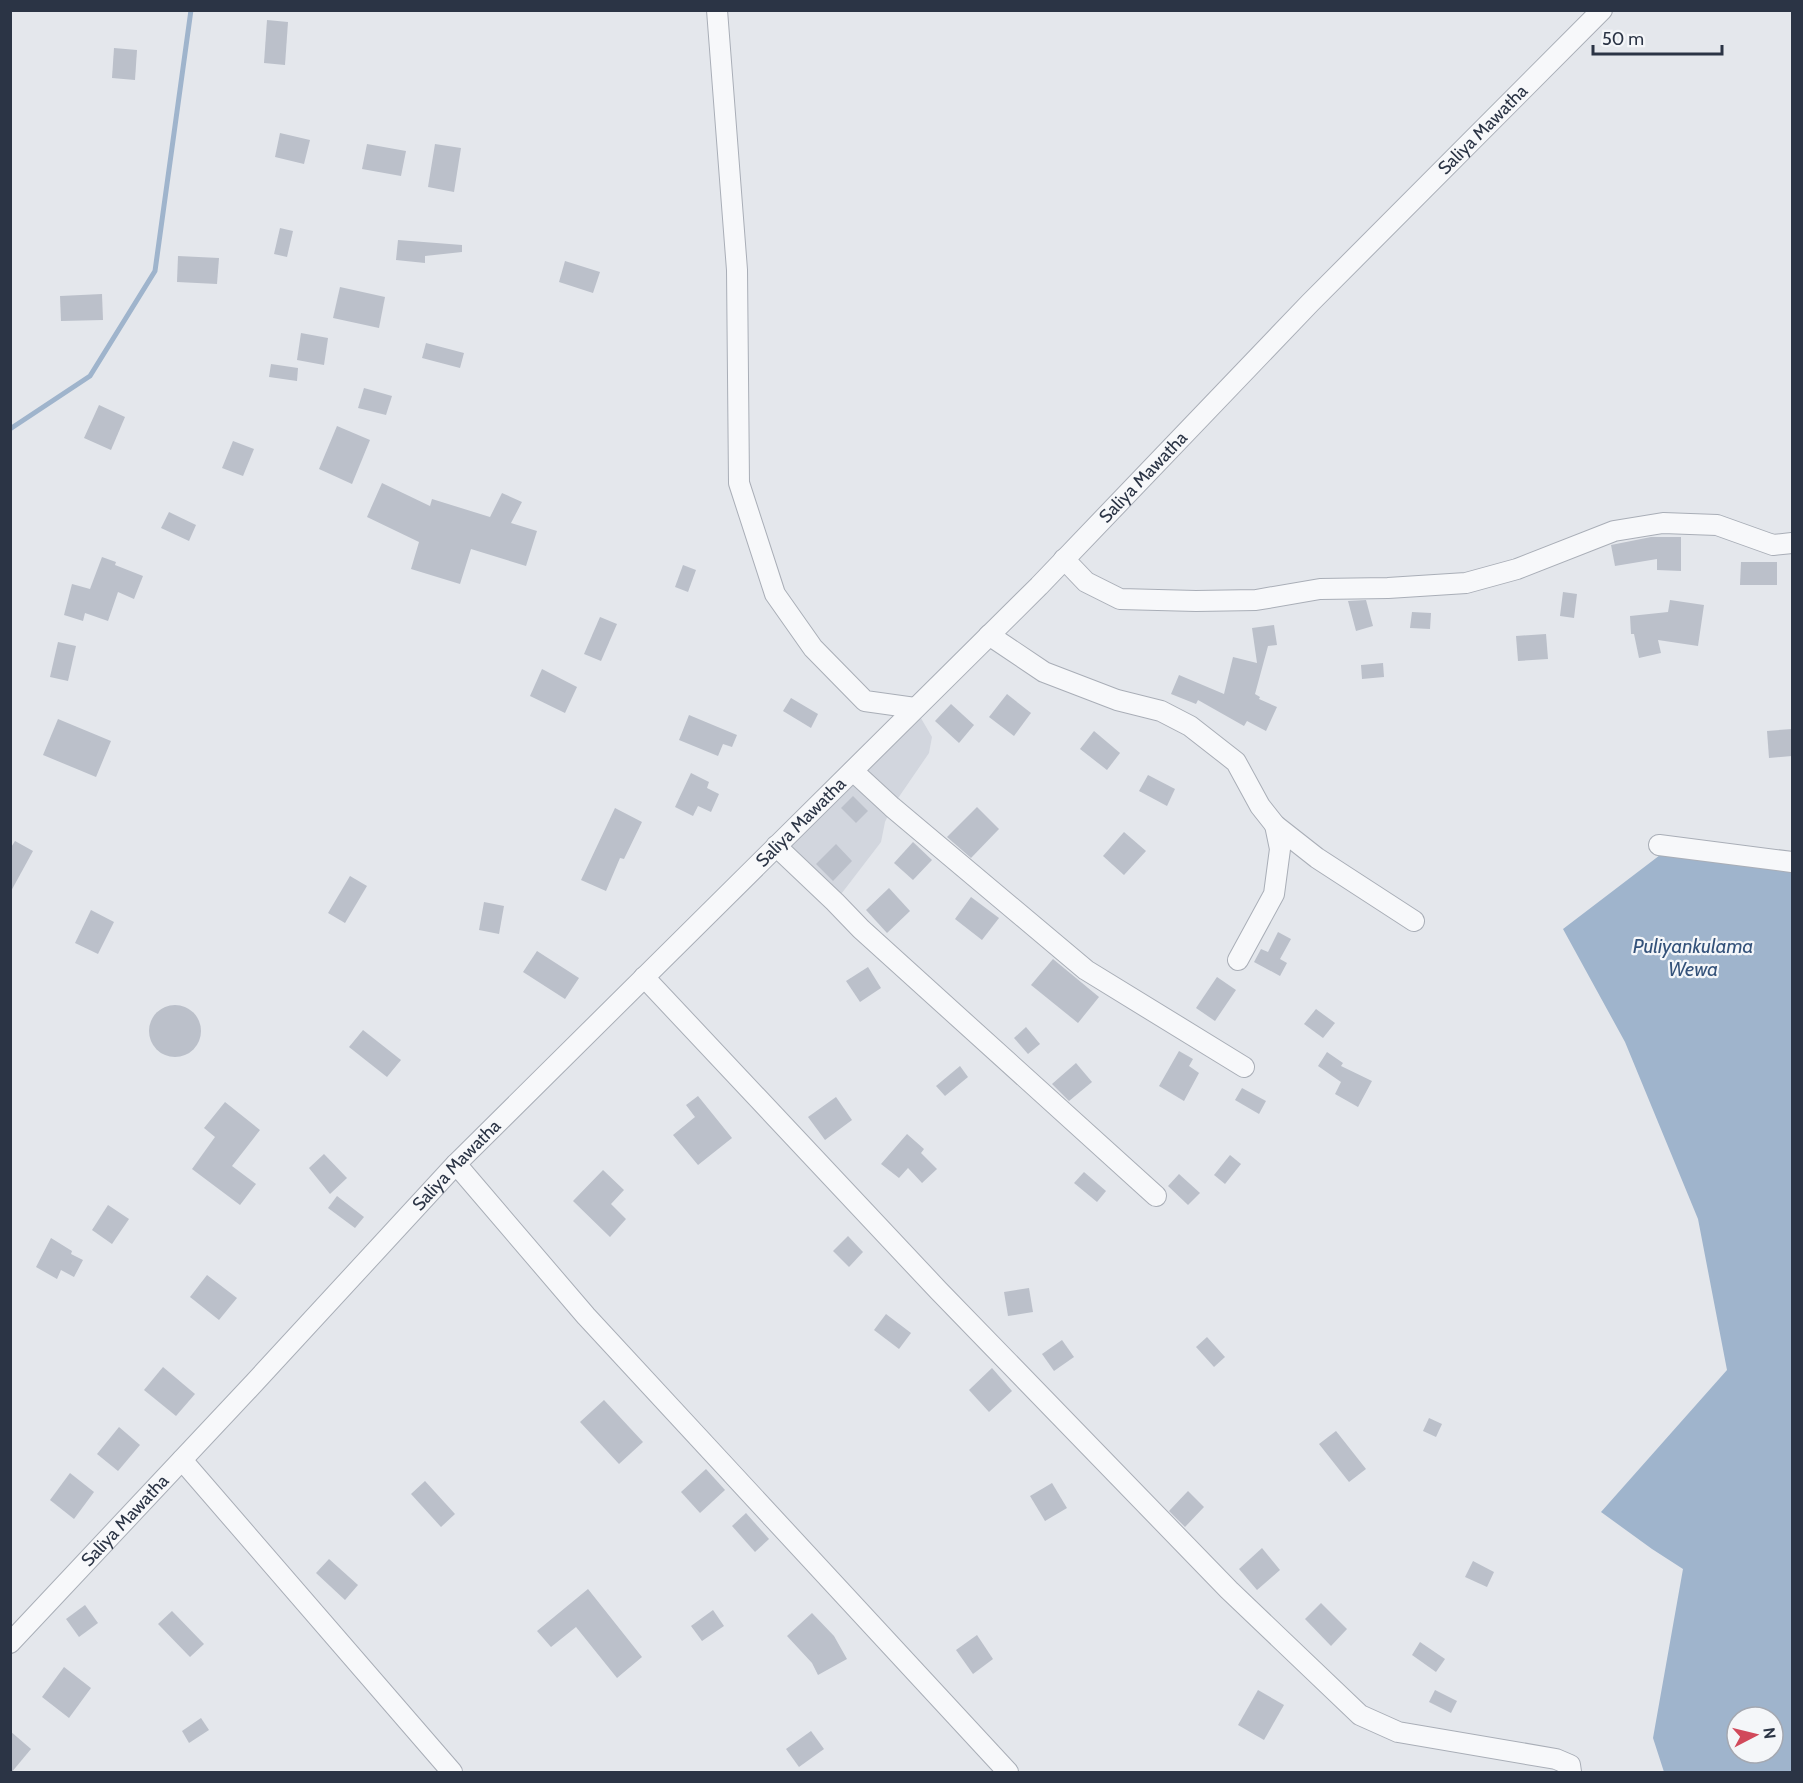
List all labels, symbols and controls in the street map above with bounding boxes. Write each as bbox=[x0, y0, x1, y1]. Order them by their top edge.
scale bar bbox=[1593, 18, 1722, 56]
text: 50 m bbox=[1602, 28, 1644, 50]
street label: Saliya Mawatha bbox=[1433, 80, 1532, 179]
street label: Saliya Mawatha bbox=[1094, 427, 1192, 527]
street label: Saliya Mawatha bbox=[751, 773, 851, 871]
water label: Puliyankulama Wewa bbox=[1633, 934, 1753, 981]
street label: Saliya Mawatha bbox=[408, 1115, 505, 1215]
street label: Saliya Mawatha bbox=[77, 1470, 174, 1571]
north arrow bbox=[1725, 1705, 1785, 1765]
text: N bbox=[1759, 1726, 1780, 1740]

